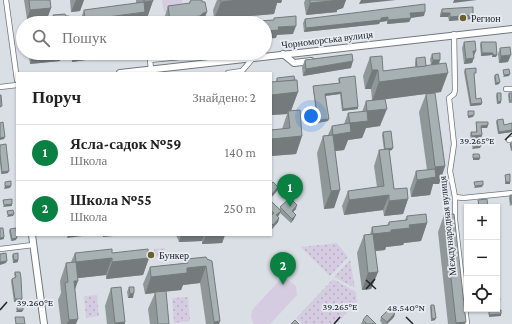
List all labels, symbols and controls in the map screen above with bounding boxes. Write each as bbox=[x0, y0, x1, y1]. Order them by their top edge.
marker: Регион bbox=[458, 13, 468, 23]
place label: Регион bbox=[471, 13, 501, 24]
search box bbox=[16, 16, 272, 60]
icon: search bbox=[30, 27, 52, 49]
street label: Чорноморська вулиця bbox=[281, 28, 374, 51]
text: Пошук bbox=[62, 30, 107, 46]
text: Поруч bbox=[32, 88, 81, 107]
text: Знайдено: 2 bbox=[192, 90, 256, 105]
your location bbox=[301, 106, 321, 126]
text: 39.265°E bbox=[459, 135, 495, 146]
text: Ясла-садок №59 bbox=[70, 136, 182, 152]
text: 1 bbox=[43, 145, 47, 160]
text: 140 m bbox=[225, 145, 256, 160]
text: Школа bbox=[70, 153, 107, 168]
pin: 1 bbox=[277, 174, 303, 207]
street label: Мєждународная вулиця bbox=[437, 175, 458, 276]
text: Школа №55 bbox=[70, 192, 152, 208]
text: 2 bbox=[42, 201, 48, 216]
text: 250 m bbox=[223, 201, 256, 216]
map controls bbox=[464, 204, 500, 312]
button: + bbox=[464, 204, 500, 240]
text: Школа bbox=[70, 209, 107, 224]
button: − bbox=[464, 240, 500, 276]
marker: Бункер bbox=[146, 250, 156, 260]
place label: Бункер bbox=[159, 250, 189, 261]
pin: 2 bbox=[270, 252, 296, 285]
button: locate bbox=[464, 276, 500, 312]
text: 39.260°E bbox=[17, 297, 54, 308]
text: 39.265°E bbox=[322, 301, 358, 312]
text: 48.540°N bbox=[387, 302, 426, 313]

